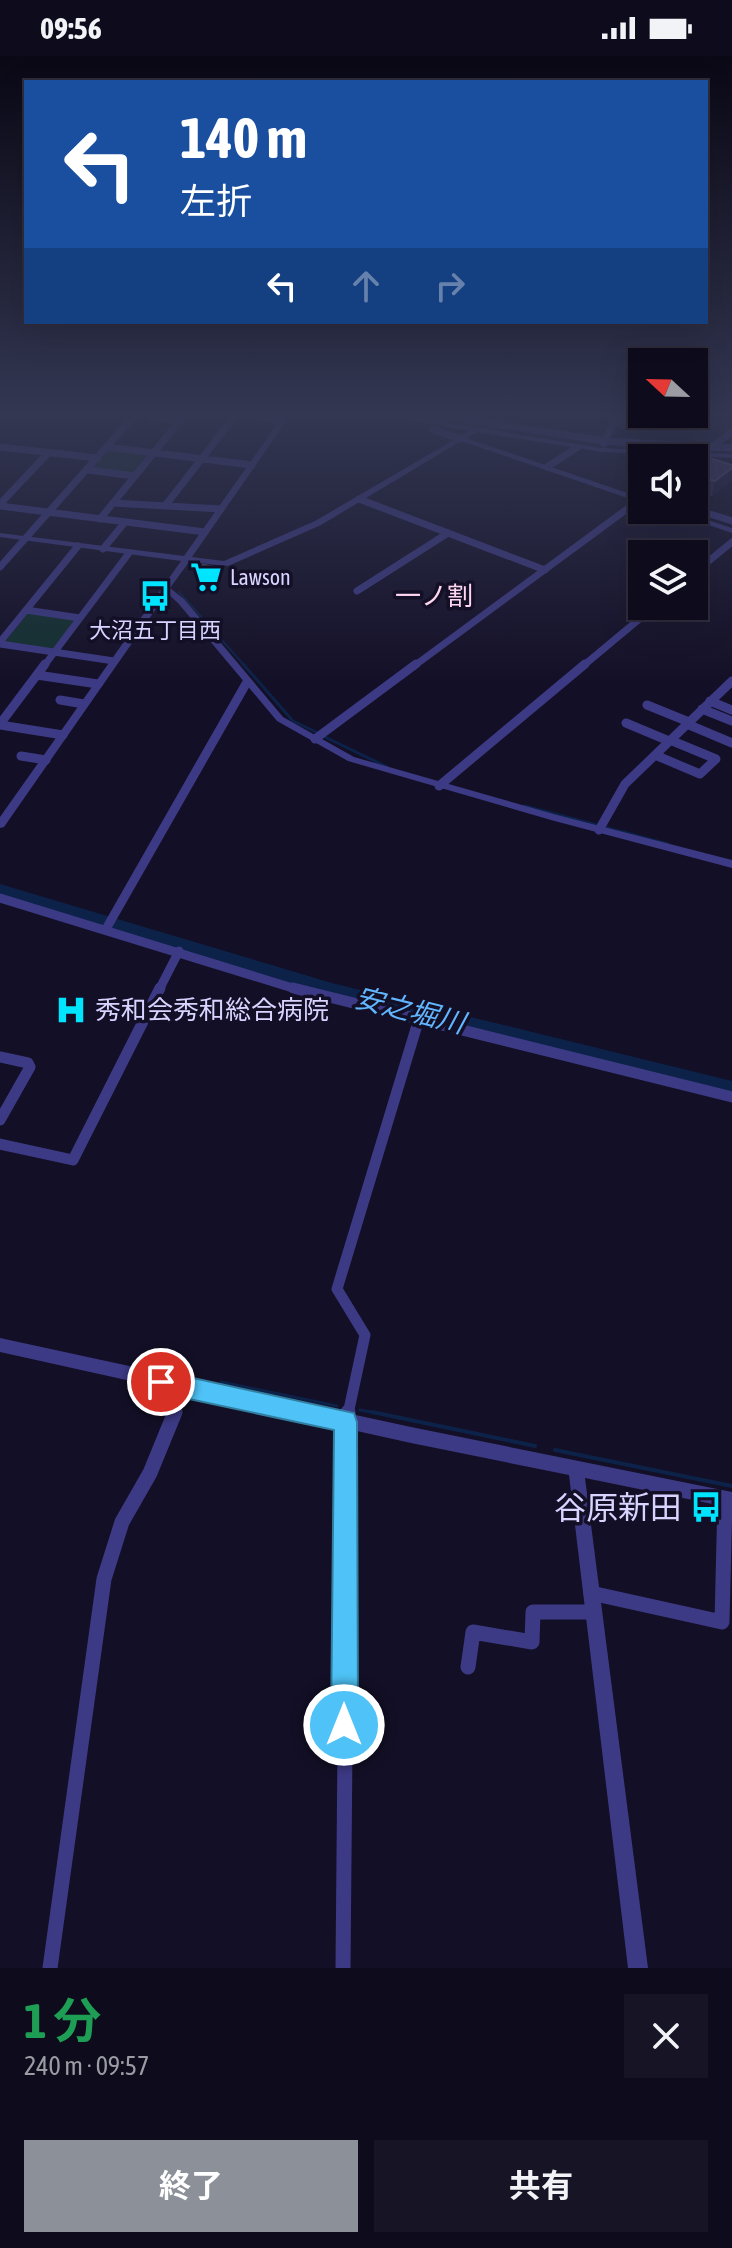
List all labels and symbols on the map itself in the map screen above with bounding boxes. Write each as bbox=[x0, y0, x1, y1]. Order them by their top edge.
north arrow bbox=[628, 348, 708, 428]
supermarket icon: Lawson bbox=[189, 560, 223, 594]
place label: Lawson bbox=[230, 564, 291, 590]
bus stop icon: 大沼五丁目西 bbox=[138, 579, 172, 613]
district label: 一ノ割 bbox=[395, 581, 473, 611]
place label: 大沼五丁目西 bbox=[89, 617, 221, 643]
water label: 安之堀川 bbox=[352, 981, 471, 1040]
hospital icon: 秀和会秀和総合病院 bbox=[54, 993, 88, 1027]
place label: 秀和会秀和総合病院 bbox=[95, 995, 329, 1025]
pin bbox=[127, 1348, 195, 1416]
place label: 谷原新田 bbox=[554, 1489, 682, 1526]
bus stop icon: 谷原新田 bbox=[689, 1490, 723, 1524]
position arrow bbox=[302, 1683, 386, 1767]

